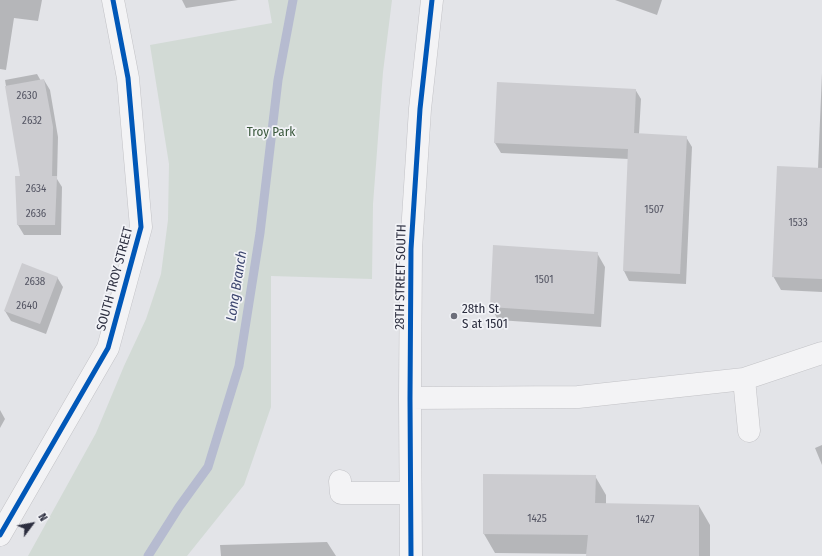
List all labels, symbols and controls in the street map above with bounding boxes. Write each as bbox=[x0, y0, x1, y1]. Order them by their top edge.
house number: 2630 bbox=[17, 89, 37, 103]
house number: 2632 bbox=[22, 114, 42, 128]
park label: Troy Park bbox=[247, 124, 295, 140]
house number: 2634 bbox=[26, 182, 46, 196]
house number: 1507 bbox=[644, 203, 664, 217]
house number: 2636 bbox=[26, 207, 46, 221]
house number: 1533 bbox=[788, 216, 808, 230]
street label: 28TH STREET SOUTH bbox=[392, 224, 410, 330]
street label: SOUTH TROY STREET bbox=[94, 225, 136, 333]
water label: Long Branch bbox=[223, 250, 251, 322]
house number: 1501 bbox=[534, 273, 554, 287]
house number: 2638 bbox=[25, 275, 45, 289]
house number: 2640 bbox=[16, 299, 38, 313]
place label: 28th St S at 1501 bbox=[462, 301, 508, 332]
marker: 28th St S at 1501 bbox=[449, 311, 459, 321]
north arrow bbox=[12, 504, 52, 544]
text: N bbox=[35, 511, 50, 524]
house number: 1425 bbox=[527, 512, 547, 526]
house number: 1427 bbox=[636, 513, 654, 527]

